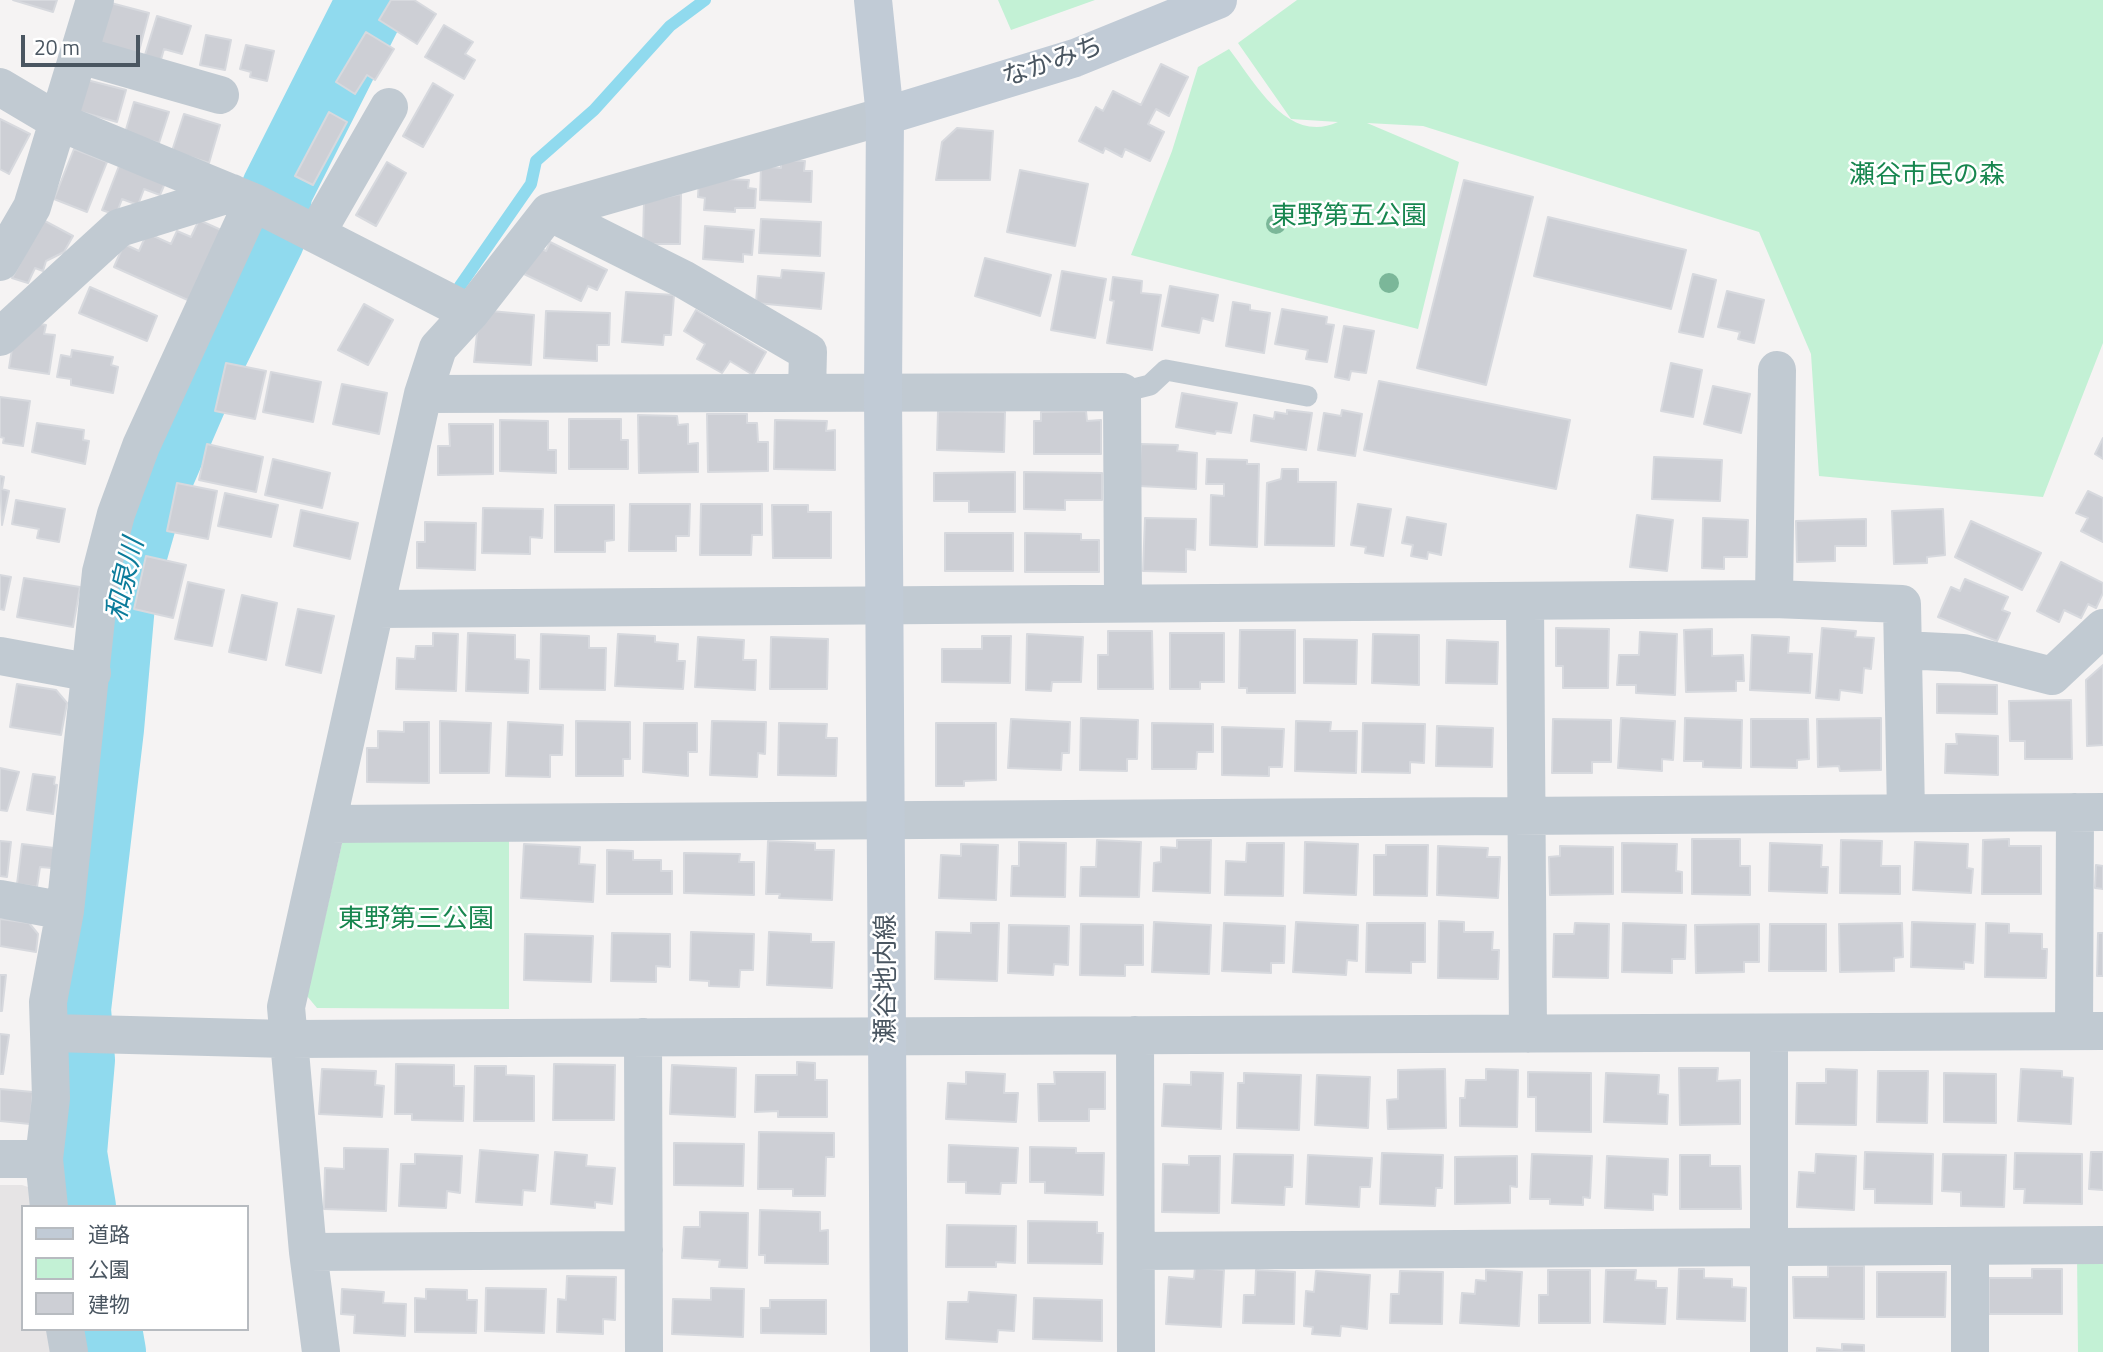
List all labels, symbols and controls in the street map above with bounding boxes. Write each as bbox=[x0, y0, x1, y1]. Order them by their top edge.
scale bar bbox=[24, 21, 144, 65]
text: 20 m bbox=[34, 31, 80, 63]
street label: なかみち bbox=[999, 31, 1107, 95]
park label: 瀬谷市民の森 bbox=[1849, 161, 2005, 193]
park label: 東野第五公園 bbox=[1271, 202, 1427, 234]
water label: 和泉川 bbox=[101, 535, 153, 625]
park label: 東野第三公園 bbox=[338, 905, 494, 937]
street label: 瀬谷地内線 bbox=[872, 914, 904, 1044]
legend bbox=[21, 1205, 248, 1331]
text: 道路 bbox=[88, 1218, 130, 1250]
text: 公園 bbox=[88, 1253, 130, 1285]
text: 建物 bbox=[88, 1288, 130, 1320]

